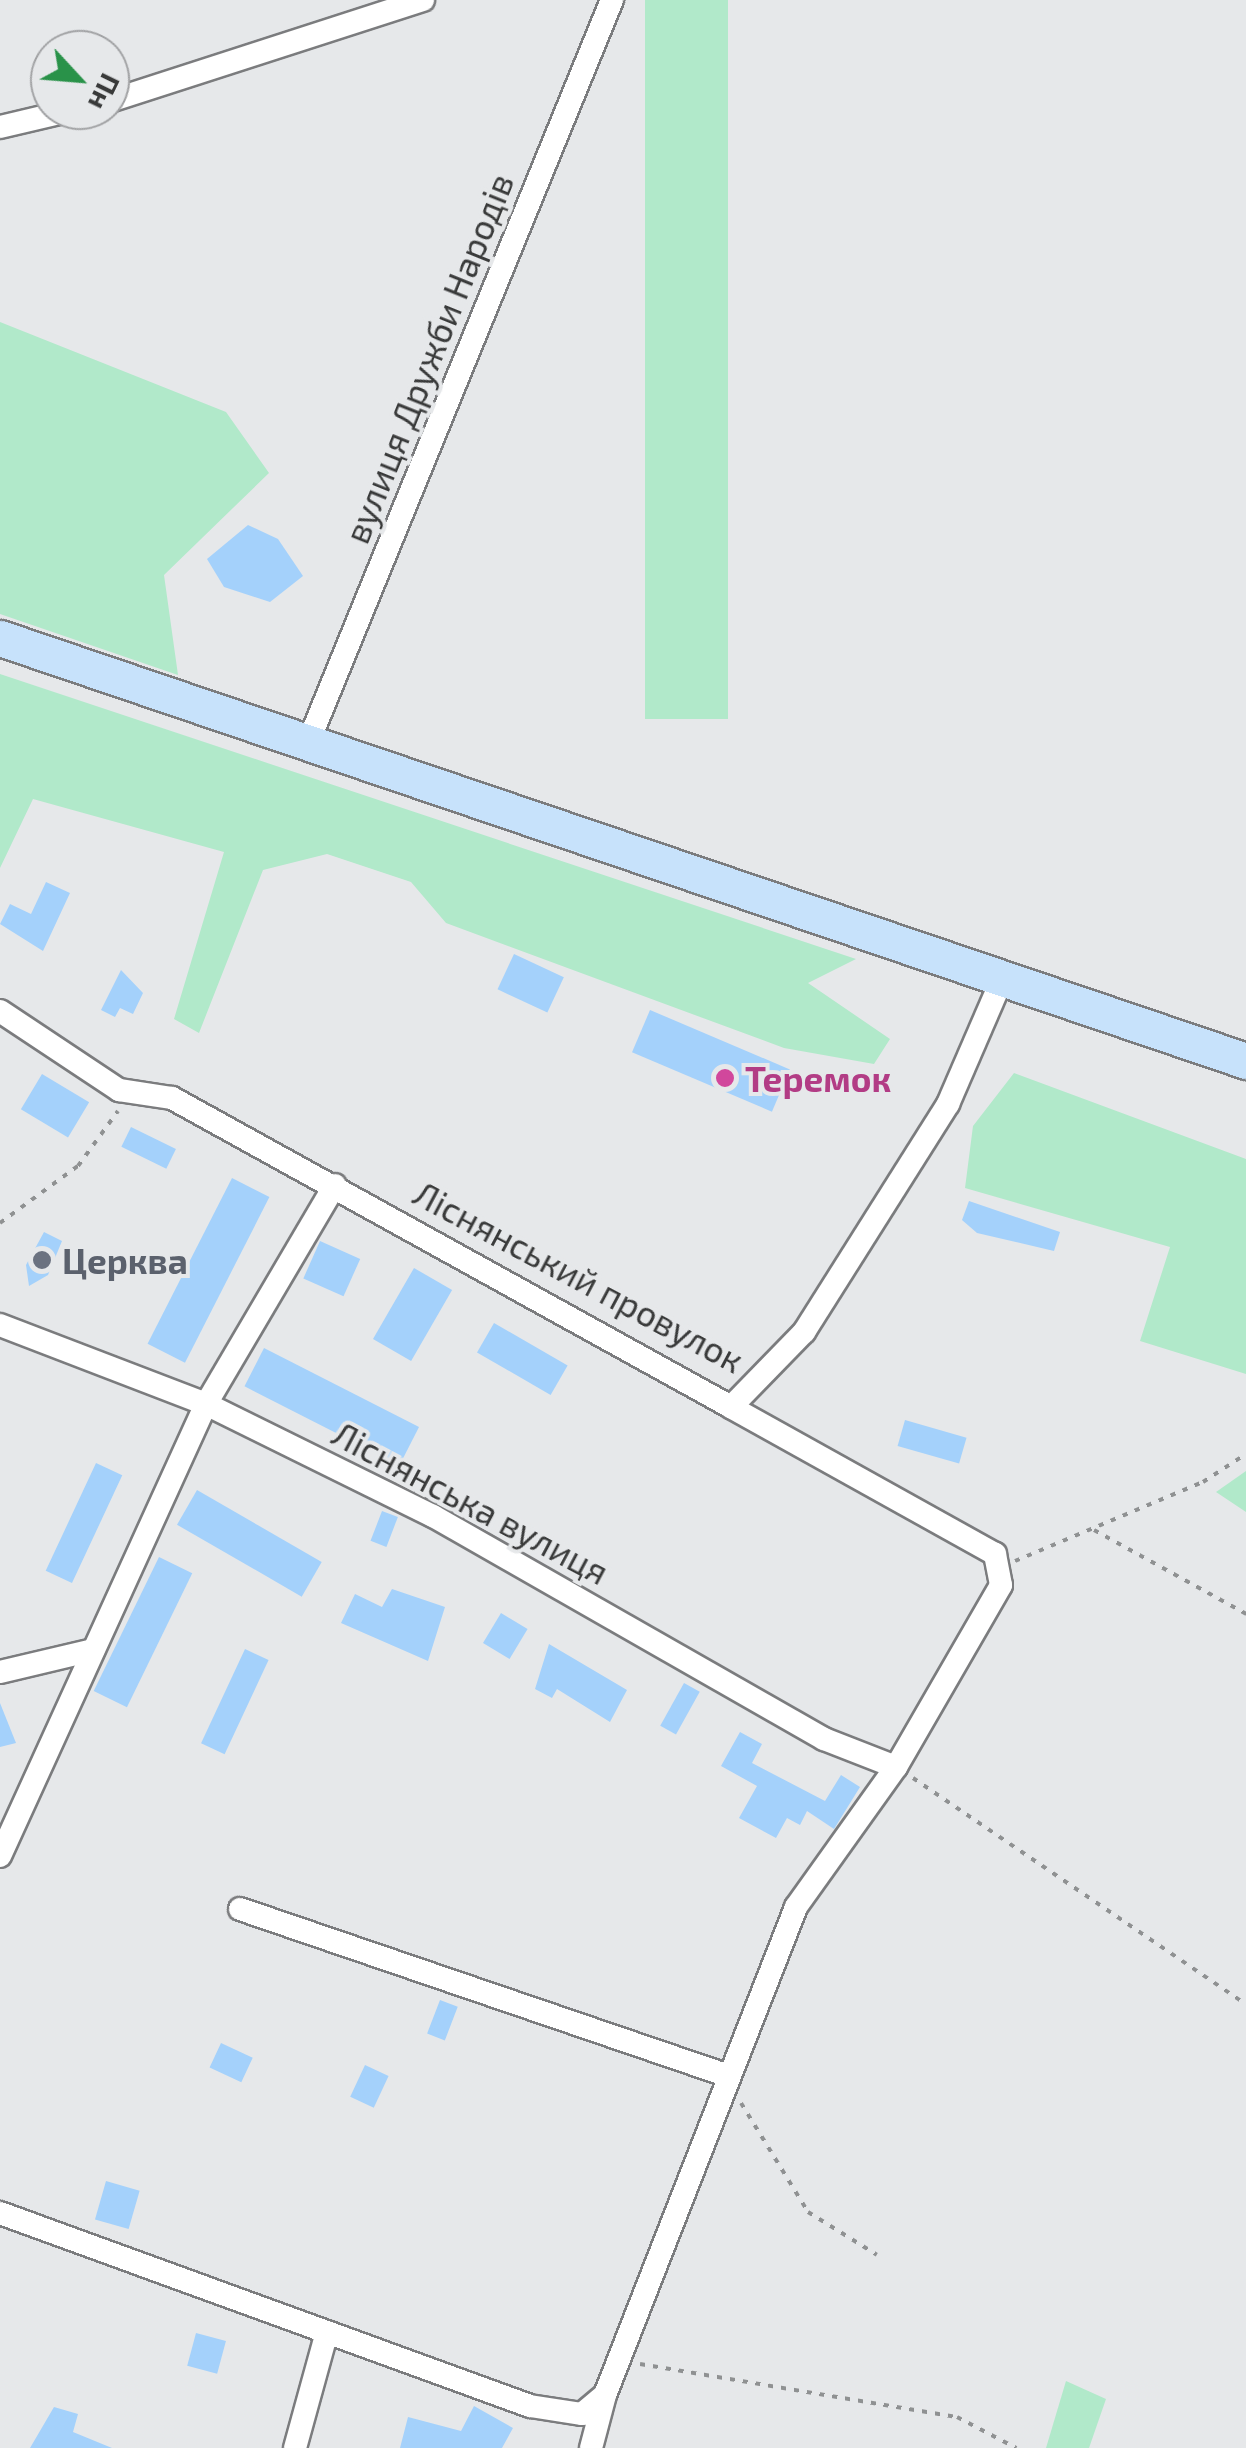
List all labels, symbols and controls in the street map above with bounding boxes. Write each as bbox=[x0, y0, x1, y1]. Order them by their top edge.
north arrow bbox=[30, 30, 130, 130]
text: Пн bbox=[82, 68, 128, 116]
street label: вулиця Дружби Народів bbox=[335, 167, 521, 549]
place label: Теремок bbox=[745, 1057, 891, 1099]
marker: Теремок bbox=[714, 1067, 736, 1089]
street label: Ліснянський провулок bbox=[407, 1171, 751, 1381]
place label: Церква bbox=[62, 1239, 188, 1281]
marker: Церква bbox=[31, 1249, 53, 1271]
street label: Ліснянська вулиця bbox=[326, 1412, 616, 1592]

